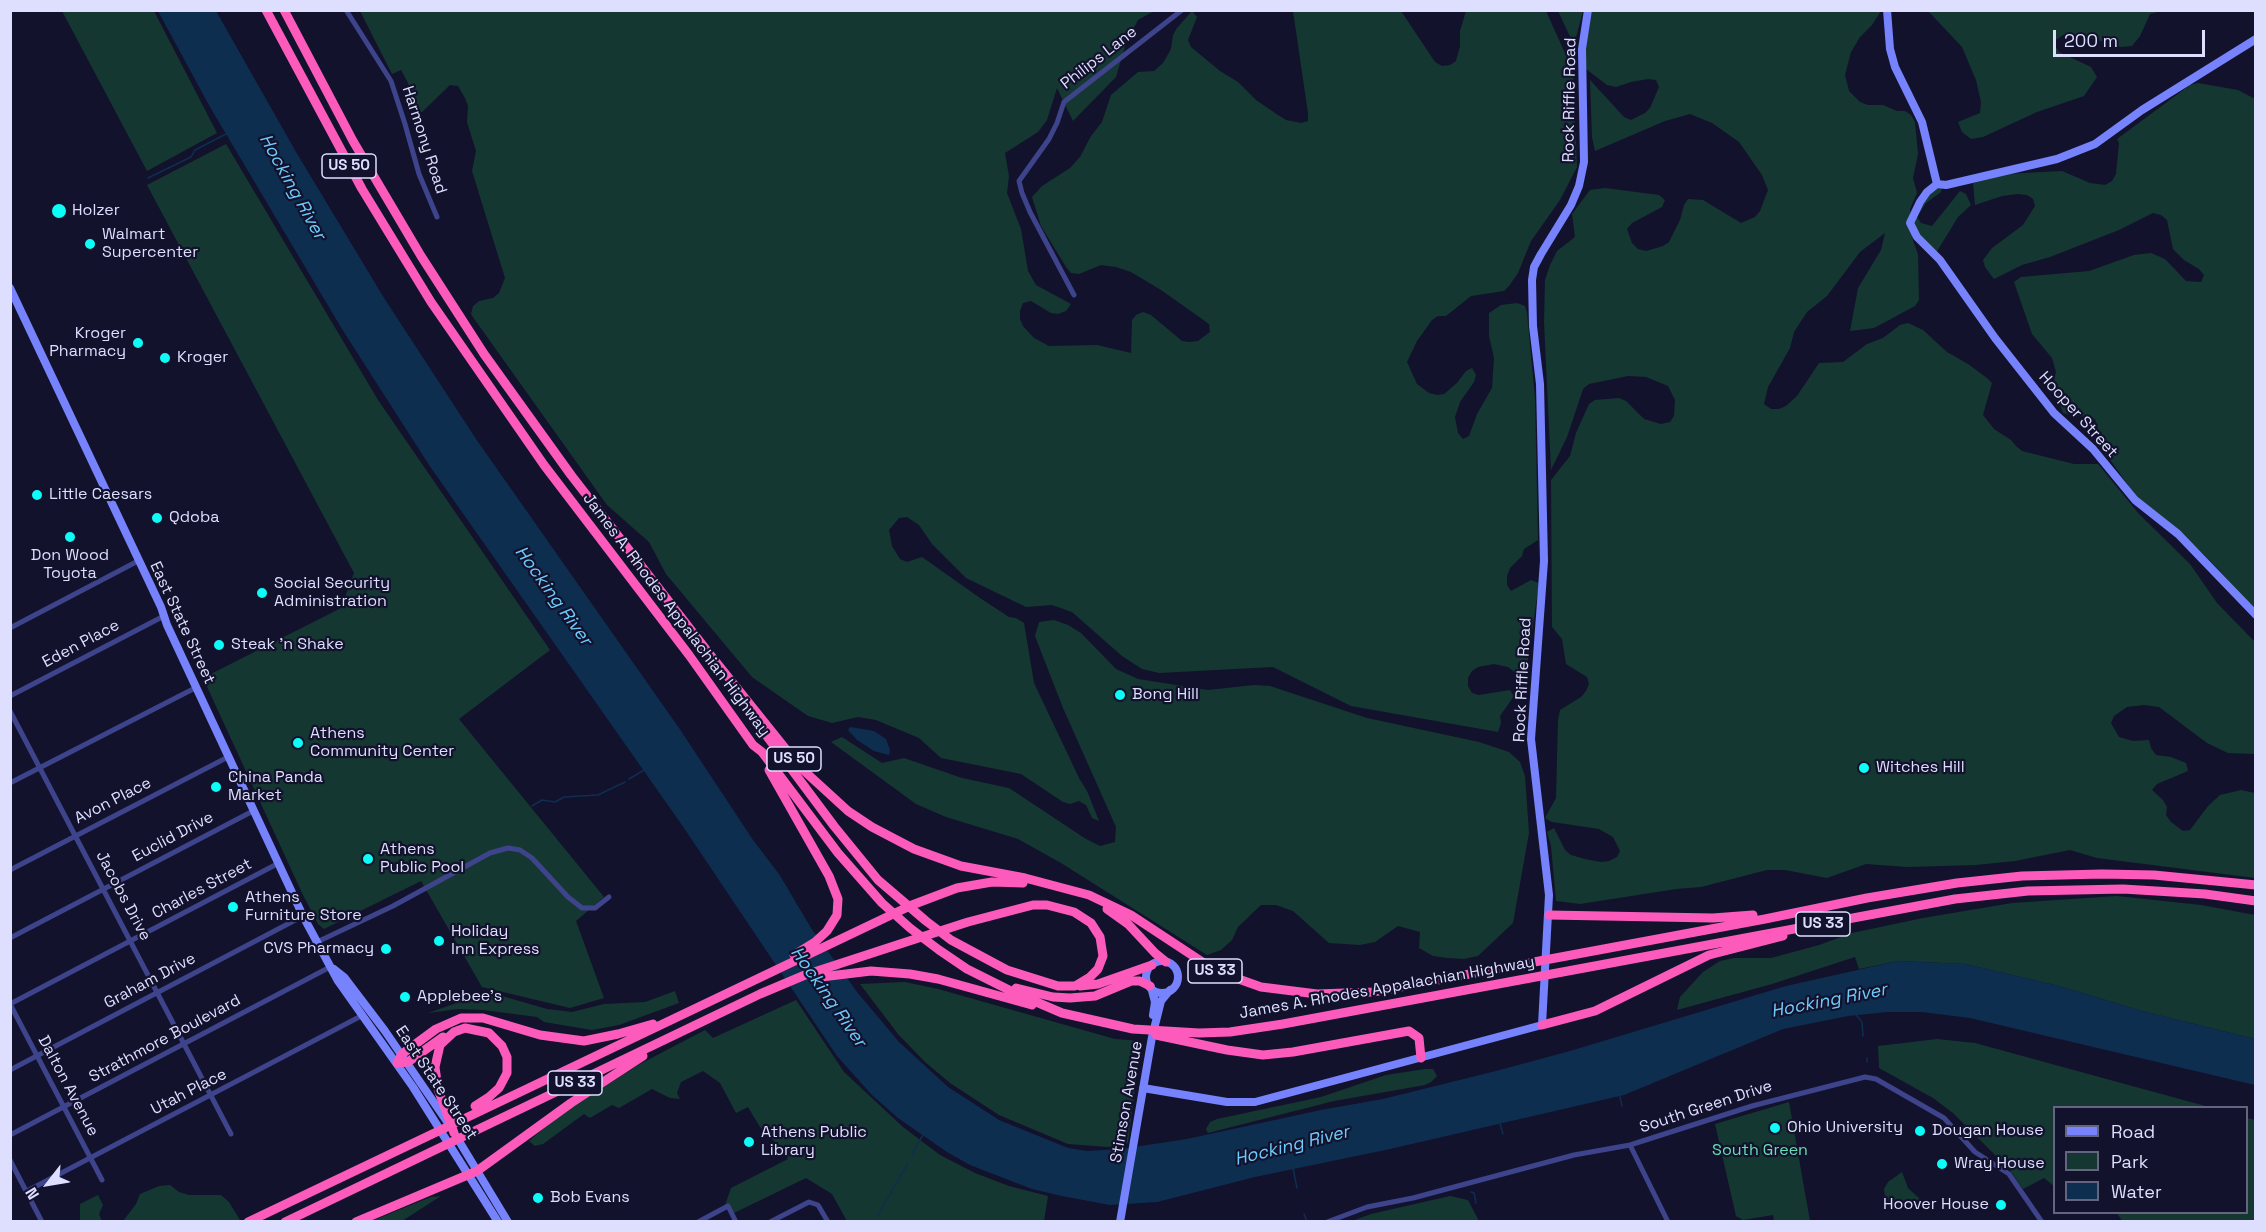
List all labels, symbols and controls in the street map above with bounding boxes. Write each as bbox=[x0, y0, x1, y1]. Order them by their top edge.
scale bar bbox=[2056, 18, 2208, 56]
street label: Philips Lane bbox=[1057, 22, 1141, 94]
text: 200 m bbox=[2064, 29, 2118, 52]
street label: Rock Riffle Road bbox=[1559, 37, 1581, 163]
street label: Harmony Road bbox=[398, 84, 450, 196]
water label: Hocking River bbox=[254, 130, 330, 244]
road number: US 50 bbox=[322, 154, 376, 178]
place label: Holzer bbox=[72, 201, 120, 221]
marker: Holzer bbox=[50, 202, 68, 220]
place label: Walmart Supercenter bbox=[102, 225, 198, 263]
marker: Walmart Supercenter bbox=[83, 237, 97, 251]
place label: Kroger Pharmacy bbox=[49, 324, 126, 362]
marker: Kroger Pharmacy bbox=[131, 336, 145, 350]
place label: Kroger bbox=[177, 348, 228, 368]
marker: Kroger bbox=[158, 351, 172, 365]
street label: Hooper Street bbox=[2034, 368, 2122, 462]
place label: Little Caesars bbox=[49, 485, 152, 505]
marker: Little Caesars bbox=[30, 488, 44, 502]
street label: James A. Rhodes Appalachian Highway bbox=[578, 490, 774, 740]
place label: Qdoba bbox=[169, 508, 219, 528]
marker: Qdoba bbox=[150, 511, 164, 525]
marker: Don Wood Toyota bbox=[63, 530, 77, 544]
water label: Hocking River bbox=[510, 542, 596, 650]
place label: Don Wood Toyota bbox=[31, 546, 109, 584]
street label: East State Street bbox=[145, 559, 219, 687]
place label: Social Security Administration bbox=[274, 574, 390, 612]
marker: Social Security Administration bbox=[255, 586, 269, 600]
street label: Eden Place bbox=[39, 616, 123, 672]
street label: Rock Riffle Road bbox=[1510, 617, 1536, 743]
place label: Steak 'n Shake bbox=[231, 635, 344, 655]
marker: Steak 'n Shake bbox=[212, 638, 226, 652]
place label: Bong Hill bbox=[1132, 685, 1199, 705]
marker: Bong Hill bbox=[1113, 688, 1127, 702]
place label: Athens Community Center bbox=[310, 724, 454, 762]
marker: Athens Community Center bbox=[291, 736, 305, 750]
road number: US 50 bbox=[767, 747, 821, 771]
place label: Witches Hill bbox=[1876, 758, 1965, 778]
marker: Witches Hill bbox=[1857, 761, 1871, 775]
place label: China Panda Market bbox=[228, 768, 323, 806]
street label: Avon Place bbox=[71, 774, 155, 828]
marker: China Panda Market bbox=[209, 780, 223, 794]
street label: Euclid Drive bbox=[129, 808, 217, 866]
place label: Athens Public Pool bbox=[380, 840, 464, 878]
street label: Jacobs Drive bbox=[91, 848, 155, 944]
marker: Athens Public Pool bbox=[361, 852, 375, 866]
street label: Charles Street bbox=[149, 855, 255, 923]
place label: Athens Furniture Store bbox=[245, 888, 362, 926]
marker: Athens Furniture Store bbox=[226, 900, 240, 914]
road number: US 33 bbox=[1796, 912, 1850, 936]
place label: Holiday Inn Express bbox=[451, 922, 540, 960]
marker: Holiday Inn Express bbox=[432, 934, 446, 948]
place label: CVS Pharmacy bbox=[263, 939, 374, 959]
marker: CVS Pharmacy bbox=[379, 942, 393, 956]
water label: Hocking River bbox=[785, 943, 871, 1051]
street label: Graham Drive bbox=[101, 949, 199, 1013]
street label: James A. Rhodes Appalachian Highway bbox=[1238, 953, 1536, 1023]
road number: US 33 bbox=[1188, 959, 1242, 983]
water label: Hocking River bbox=[1769, 979, 1889, 1023]
place label: Applebee's bbox=[417, 987, 502, 1007]
marker: Applebee's bbox=[398, 990, 412, 1004]
street label: Strathmore Boulevard bbox=[86, 991, 244, 1087]
street label: East State Street bbox=[391, 1022, 481, 1144]
street label: Dalton Avenue bbox=[33, 1032, 103, 1140]
street label: Stimson Avenue bbox=[1107, 1039, 1147, 1165]
street label: Utah Place bbox=[148, 1065, 230, 1119]
road number: US 33 bbox=[548, 1071, 602, 1095]
street label: South Green Drive bbox=[1637, 1077, 1775, 1137]
legend bbox=[2053, 1106, 2248, 1214]
place label: Ohio University bbox=[1787, 1118, 1903, 1138]
text: Road bbox=[2111, 1120, 2155, 1143]
water label: Hocking River bbox=[1232, 1121, 1352, 1171]
marker: Ohio University bbox=[1768, 1121, 1782, 1135]
place label: Dougan House bbox=[1932, 1121, 2044, 1141]
place label: Athens Public Library bbox=[761, 1123, 867, 1161]
marker: Dougan House bbox=[1913, 1124, 1927, 1138]
marker: Athens Public Library bbox=[742, 1135, 756, 1149]
park label: South Green bbox=[1712, 1141, 1808, 1161]
text: Park bbox=[2111, 1150, 2148, 1173]
north arrow bbox=[18, 1154, 78, 1214]
place label: Wray House bbox=[1954, 1154, 2045, 1174]
marker: Wray House bbox=[1935, 1157, 1949, 1171]
text: Water bbox=[2111, 1180, 2162, 1203]
text: N bbox=[20, 1184, 44, 1204]
place label: Bob Evans bbox=[550, 1188, 630, 1208]
marker: Bob Evans bbox=[531, 1191, 545, 1205]
place label: Hoover House bbox=[1883, 1195, 1989, 1215]
marker: Hoover House bbox=[1994, 1198, 2008, 1212]

